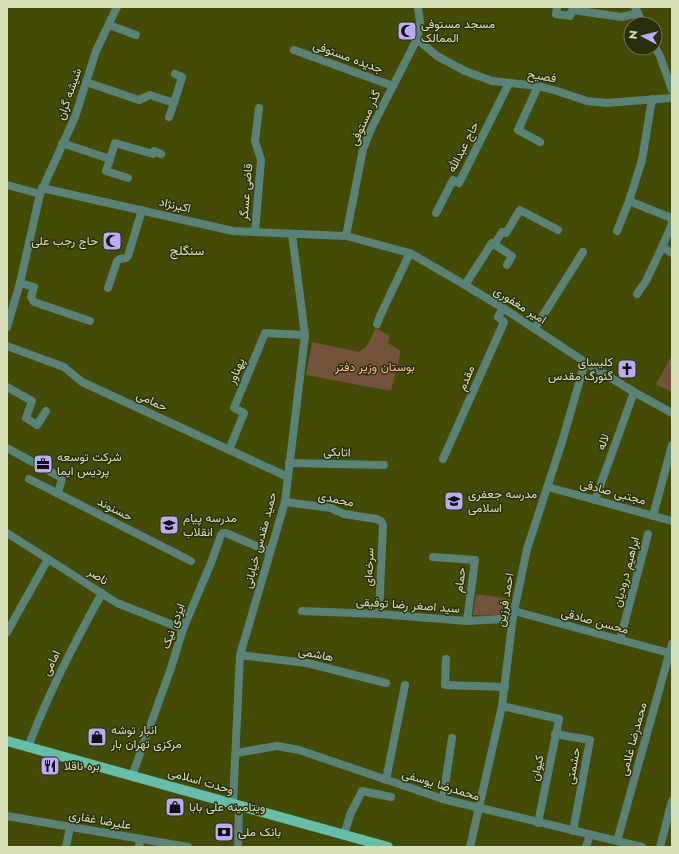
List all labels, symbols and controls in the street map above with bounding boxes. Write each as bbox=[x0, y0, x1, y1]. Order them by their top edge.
place label: مسجد مستوفی الممالک bbox=[421, 15, 495, 47]
north arrow bbox=[623, 16, 663, 56]
mosque icon: مسجد مستوفی الممالک bbox=[396, 20, 418, 42]
text: N bbox=[625, 29, 642, 40]
street label: جدیده مستوفی bbox=[311, 36, 385, 78]
street label: فصیح bbox=[526, 65, 558, 87]
street label: شیشه گران bbox=[52, 66, 86, 122]
street label: گذر مستوفی bbox=[345, 87, 385, 149]
street label: حاج عبدالله bbox=[443, 119, 483, 175]
street label: قاضی عسگر bbox=[234, 163, 257, 222]
street label: اکبرنژاد bbox=[157, 193, 193, 217]
mosque icon: حاج رجب علی bbox=[101, 230, 123, 252]
place label: حاج رجب علی bbox=[31, 232, 98, 250]
district label: سنگلج bbox=[170, 241, 204, 260]
street label: امیر مغفوری bbox=[490, 282, 550, 328]
place label: کلیسای گئورگ مقدس bbox=[548, 353, 613, 385]
street label: پهناور bbox=[222, 355, 250, 388]
park label: بوستان وزیر دفتر bbox=[334, 358, 415, 376]
church icon: کلیسای گئورگ مقدس bbox=[616, 358, 638, 380]
street label: مقدم bbox=[453, 363, 479, 393]
street label: حمامی bbox=[133, 386, 171, 416]
street label: لاله bbox=[592, 431, 614, 453]
street label: اتابکی bbox=[323, 443, 351, 461]
place label: شرکت توسعه پردیس ایما bbox=[57, 448, 122, 480]
office icon: شرکت توسعه پردیس ایما bbox=[32, 453, 54, 475]
street label: مجتبی صادقی bbox=[578, 475, 648, 509]
place label: مدرسه جعفری اسلامی bbox=[468, 485, 537, 517]
street label: محمدی bbox=[316, 486, 356, 512]
street label: حمید مقدس خیابانی bbox=[238, 490, 282, 590]
school or university icon: مدرسه جعفری اسلامی bbox=[443, 490, 465, 512]
street label: حسنوند bbox=[94, 493, 136, 525]
place label: مدرسه پیام انقلاب bbox=[183, 509, 237, 541]
school or university icon: مدرسه پیام انقلاب bbox=[158, 514, 180, 536]
street label: ابراهیم درودیان bbox=[608, 535, 644, 609]
street label: سرخه‌ای bbox=[359, 547, 379, 587]
street label: ناصر bbox=[83, 562, 112, 589]
street label: حمام bbox=[449, 566, 471, 594]
street label: احمد فرزین bbox=[491, 572, 519, 628]
street label: سید اصغر رضا توفیقی bbox=[355, 592, 461, 618]
street label: ایزدی نیک bbox=[156, 601, 190, 651]
street label: محسن صادقی bbox=[559, 603, 631, 639]
street label: هاشمی bbox=[297, 642, 335, 666]
street label: امامی bbox=[37, 647, 65, 679]
street label: محمدرضا غلامی bbox=[615, 700, 651, 778]
place label: انبار توشه مرکزی تهران بار bbox=[110, 721, 182, 753]
shop icon: انبار توشه مرکزی تهران بار bbox=[86, 726, 108, 748]
street label: حشمتی bbox=[561, 746, 585, 786]
street label: کیوان bbox=[526, 753, 548, 783]
restaurant icon: بره ناقلا bbox=[39, 755, 61, 777]
place label: بره ناقلا bbox=[64, 757, 100, 775]
street label: وحدت اسلامی bbox=[166, 763, 236, 799]
street label: محمدرضا یوسفی bbox=[400, 765, 482, 805]
shop icon: ویتامینه علی بابا bbox=[164, 796, 186, 818]
place label: ویتامینه علی بابا bbox=[189, 798, 265, 816]
street label: علیرضا غفاری bbox=[67, 806, 133, 834]
bank icon: بانک ملی bbox=[213, 821, 235, 843]
place label: بانک ملی bbox=[238, 823, 281, 841]

